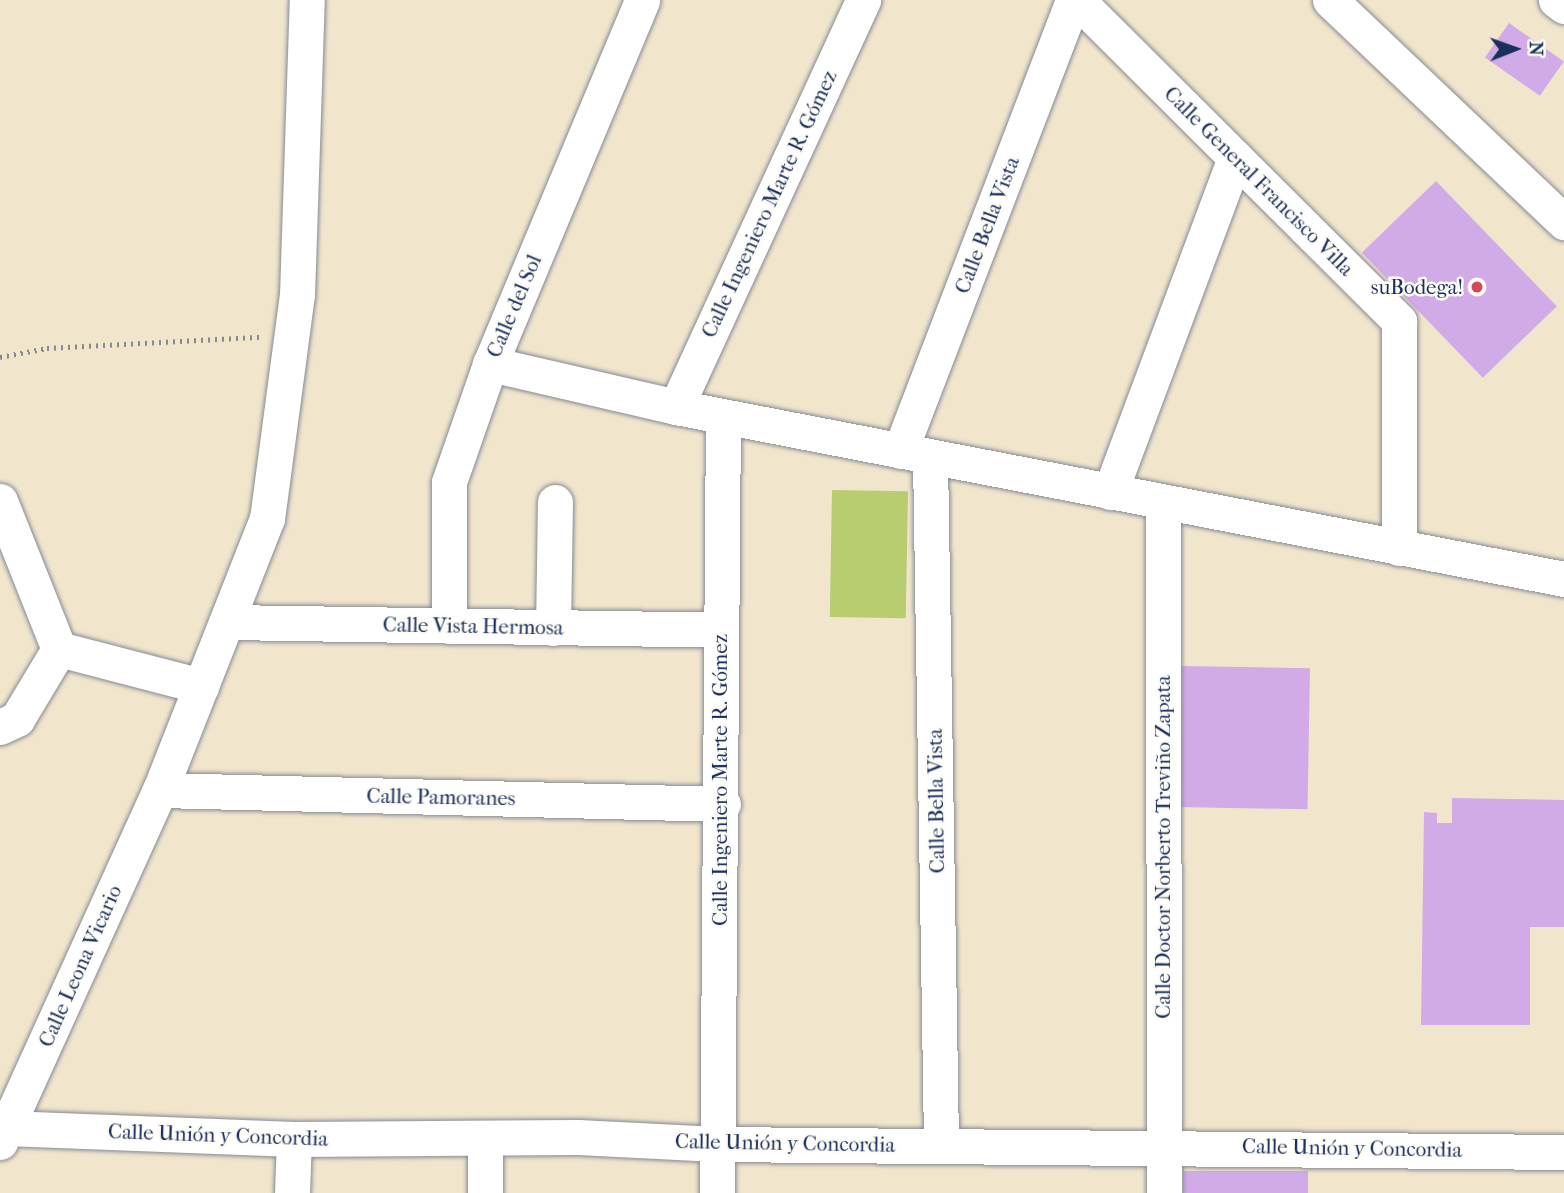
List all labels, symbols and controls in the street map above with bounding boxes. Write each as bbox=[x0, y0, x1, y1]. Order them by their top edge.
north arrow bbox=[1480, 14, 1550, 84]
text: N bbox=[1525, 41, 1547, 56]
street label: Calle Ingeniero Marte R. Gómez bbox=[696, 66, 842, 342]
street label: Calle General Francisco Villa bbox=[1159, 81, 1359, 281]
street label: Calle Bella Vista bbox=[949, 153, 1025, 297]
street label: Calle del Sol bbox=[481, 251, 547, 361]
place label: suBodega! bbox=[1371, 274, 1463, 300]
marker: suBodega! bbox=[1469, 279, 1485, 295]
street label: Calle Vista Hermosa bbox=[382, 612, 564, 640]
street label: Calle Ingeniero Marte R. Gómez bbox=[707, 634, 733, 926]
street label: Calle Doctor Norberto Treviño Zapata bbox=[1150, 675, 1176, 1019]
street label: Calle Bella Vista bbox=[922, 728, 950, 874]
street label: Calle Pamoranes bbox=[366, 783, 516, 811]
street label: Calle Leona Vicario bbox=[33, 881, 127, 1051]
street label: Calle Unión y Concordia bbox=[108, 1119, 328, 1151]
street label: Calle Unión y Concordia bbox=[675, 1128, 895, 1158]
street label: Calle Unión y Concordia bbox=[1242, 1133, 1462, 1163]

